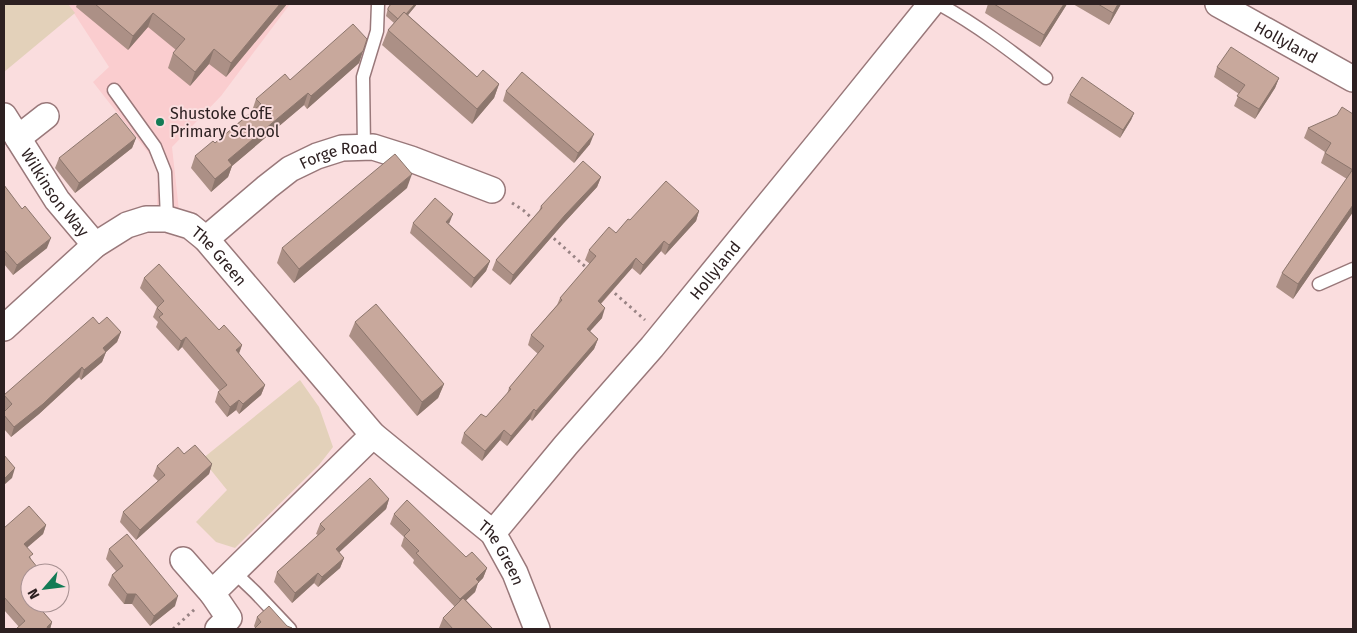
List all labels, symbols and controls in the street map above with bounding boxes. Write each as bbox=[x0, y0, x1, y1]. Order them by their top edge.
street label: Hollyland bbox=[1251, 17, 1321, 67]
place label: Shustoke CofE Primary School bbox=[170, 104, 280, 141]
marker: Shustoke CofE Primary School bbox=[154, 116, 166, 128]
street label: Forge Road bbox=[296, 137, 378, 173]
street label: Wilkinson Way bbox=[17, 145, 93, 240]
street label: The Green bbox=[188, 222, 251, 289]
street label: Hollyland bbox=[685, 237, 744, 303]
street label: The Green bbox=[475, 516, 528, 588]
north arrow bbox=[20, 563, 70, 613]
text: N bbox=[24, 586, 44, 602]

